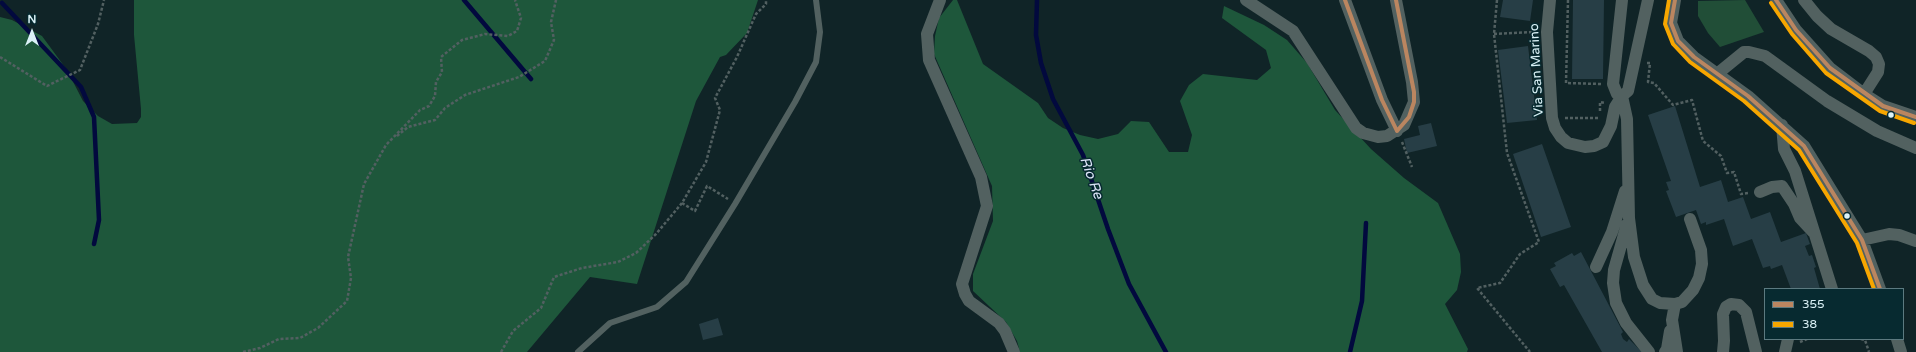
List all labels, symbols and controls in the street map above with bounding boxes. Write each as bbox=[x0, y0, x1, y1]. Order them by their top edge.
north arrow bbox=[12, 12, 52, 52]
text: N bbox=[28, 13, 36, 26]
street label: Via San Marino bbox=[1527, 23, 1547, 117]
unlabelled marker bbox=[1886, 110, 1896, 120]
water label: Rio Re bbox=[1076, 155, 1106, 201]
unlabelled marker bbox=[1842, 211, 1852, 221]
legend bbox=[1764, 288, 1904, 340]
text: 355 bbox=[1802, 297, 1825, 311]
text: 38 bbox=[1802, 317, 1817, 331]

